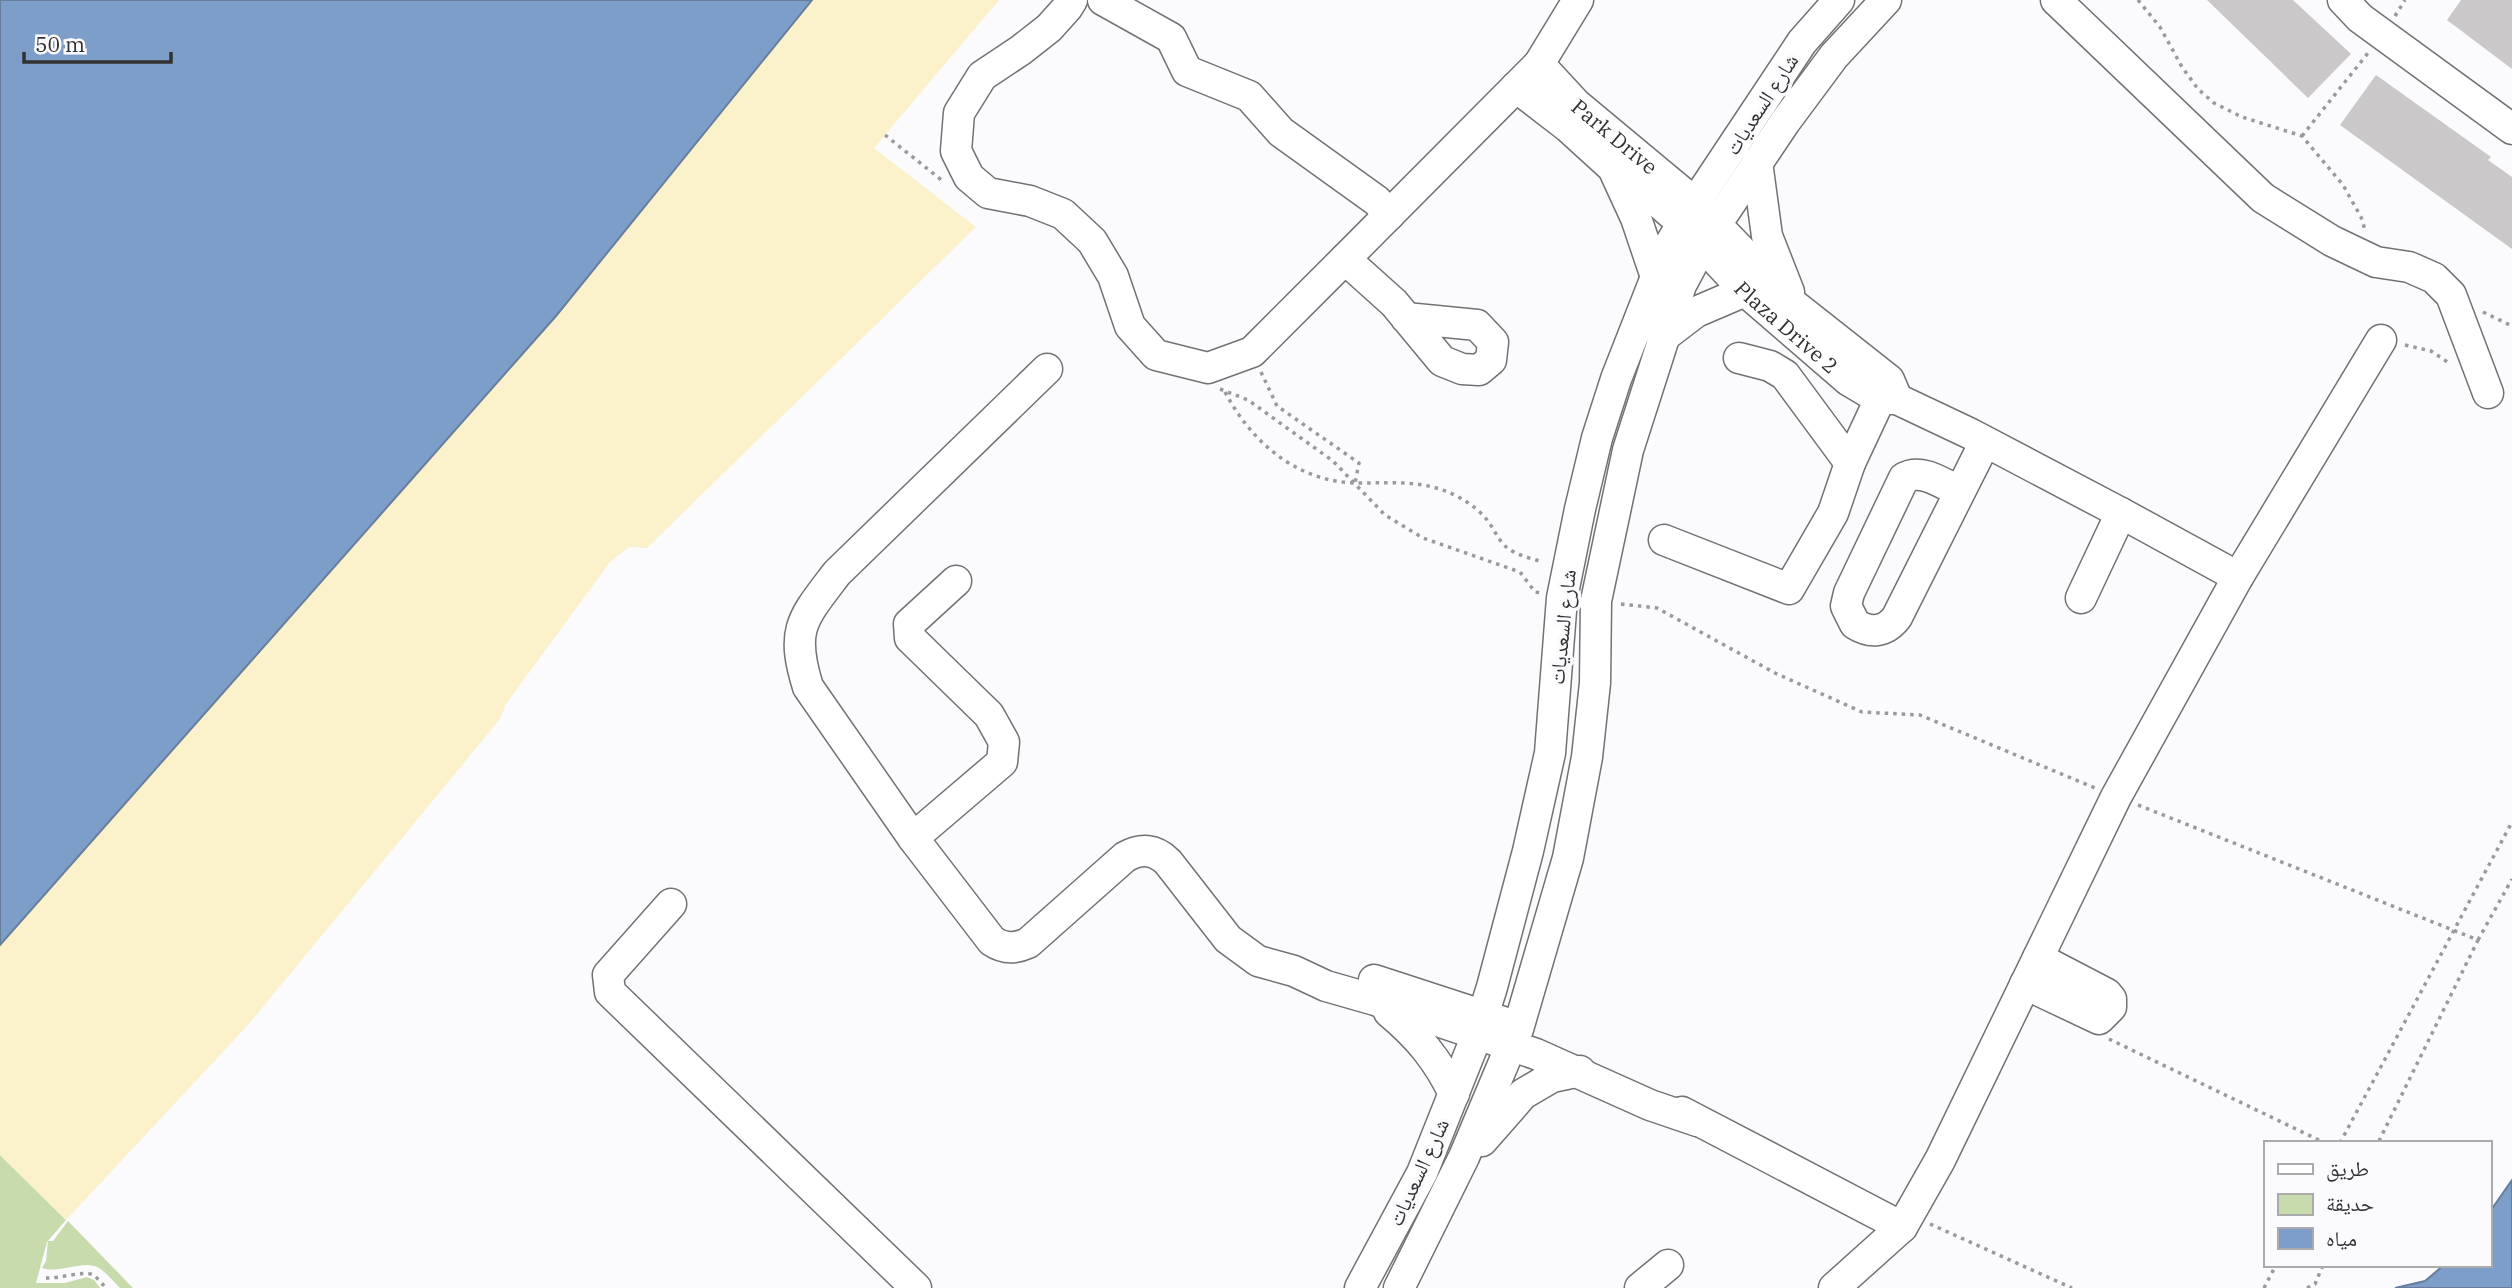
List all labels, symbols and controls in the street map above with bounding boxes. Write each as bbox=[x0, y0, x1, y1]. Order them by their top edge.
scale bar bbox=[24, 21, 172, 65]
text: 50 m bbox=[35, 30, 85, 58]
street label: شارع السعديات bbox=[1718, 48, 1804, 160]
street label: Park Drive bbox=[1566, 92, 1664, 180]
street label: Plaza Drive 2 bbox=[1728, 275, 1844, 380]
street label: شارع السعديات bbox=[1542, 568, 1582, 686]
street label: شارع السعديات bbox=[1381, 1114, 1455, 1230]
legend bbox=[2264, 1141, 2491, 1267]
text: طريق bbox=[2326, 1154, 2369, 1182]
text: حديقة bbox=[2326, 1189, 2374, 1217]
text: مياه bbox=[2326, 1224, 2357, 1252]

